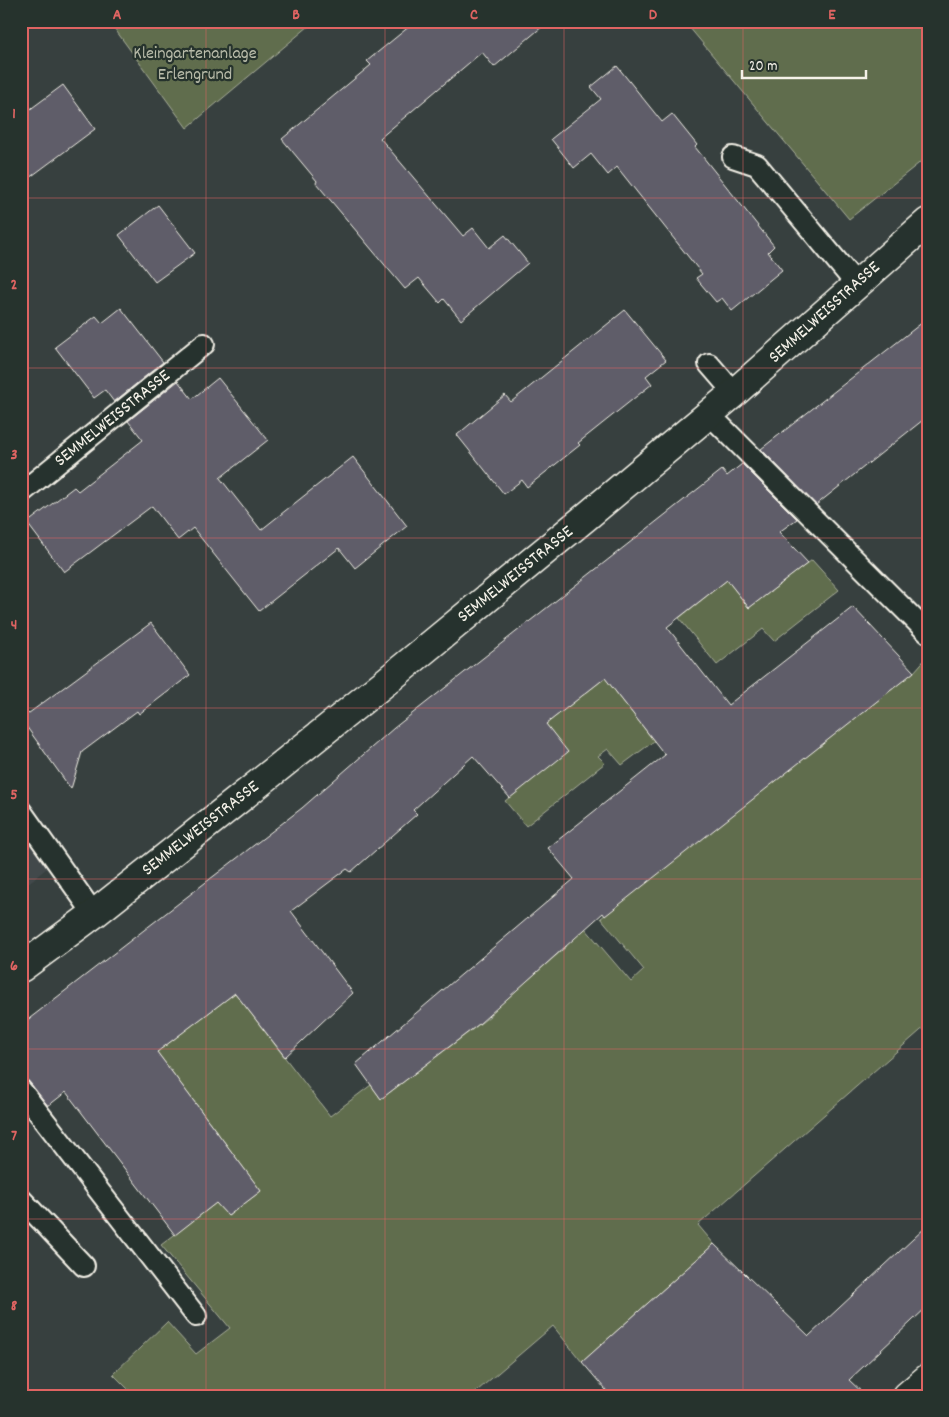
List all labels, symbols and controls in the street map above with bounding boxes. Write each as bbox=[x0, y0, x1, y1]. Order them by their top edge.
text: A bbox=[113, 4, 122, 27]
text: B bbox=[292, 4, 300, 27]
text: C bbox=[470, 4, 478, 27]
text: D bbox=[649, 4, 658, 27]
text: E bbox=[828, 4, 836, 27]
park label: Kleingartenanlage Erlengrund bbox=[133, 42, 257, 88]
scale bar bbox=[742, 48, 865, 80]
text: 20 m bbox=[749, 56, 777, 78]
text: 1 bbox=[12, 103, 16, 126]
street label: SEMMELWEISSTRASSE bbox=[764, 256, 886, 370]
text: 2 bbox=[11, 274, 18, 297]
street label: SEMMELWEISSTRASSE bbox=[50, 364, 176, 474]
text: 3 bbox=[10, 444, 18, 467]
street label: SEMMELWEISSTRASSE bbox=[453, 520, 579, 630]
text: 4 bbox=[11, 614, 17, 637]
street label: SEMMELWEISSTRASSE bbox=[137, 775, 265, 883]
text: 5 bbox=[10, 784, 18, 807]
text: 6 bbox=[10, 955, 18, 978]
text: 7 bbox=[11, 1125, 17, 1148]
text: 8 bbox=[11, 1295, 18, 1318]

